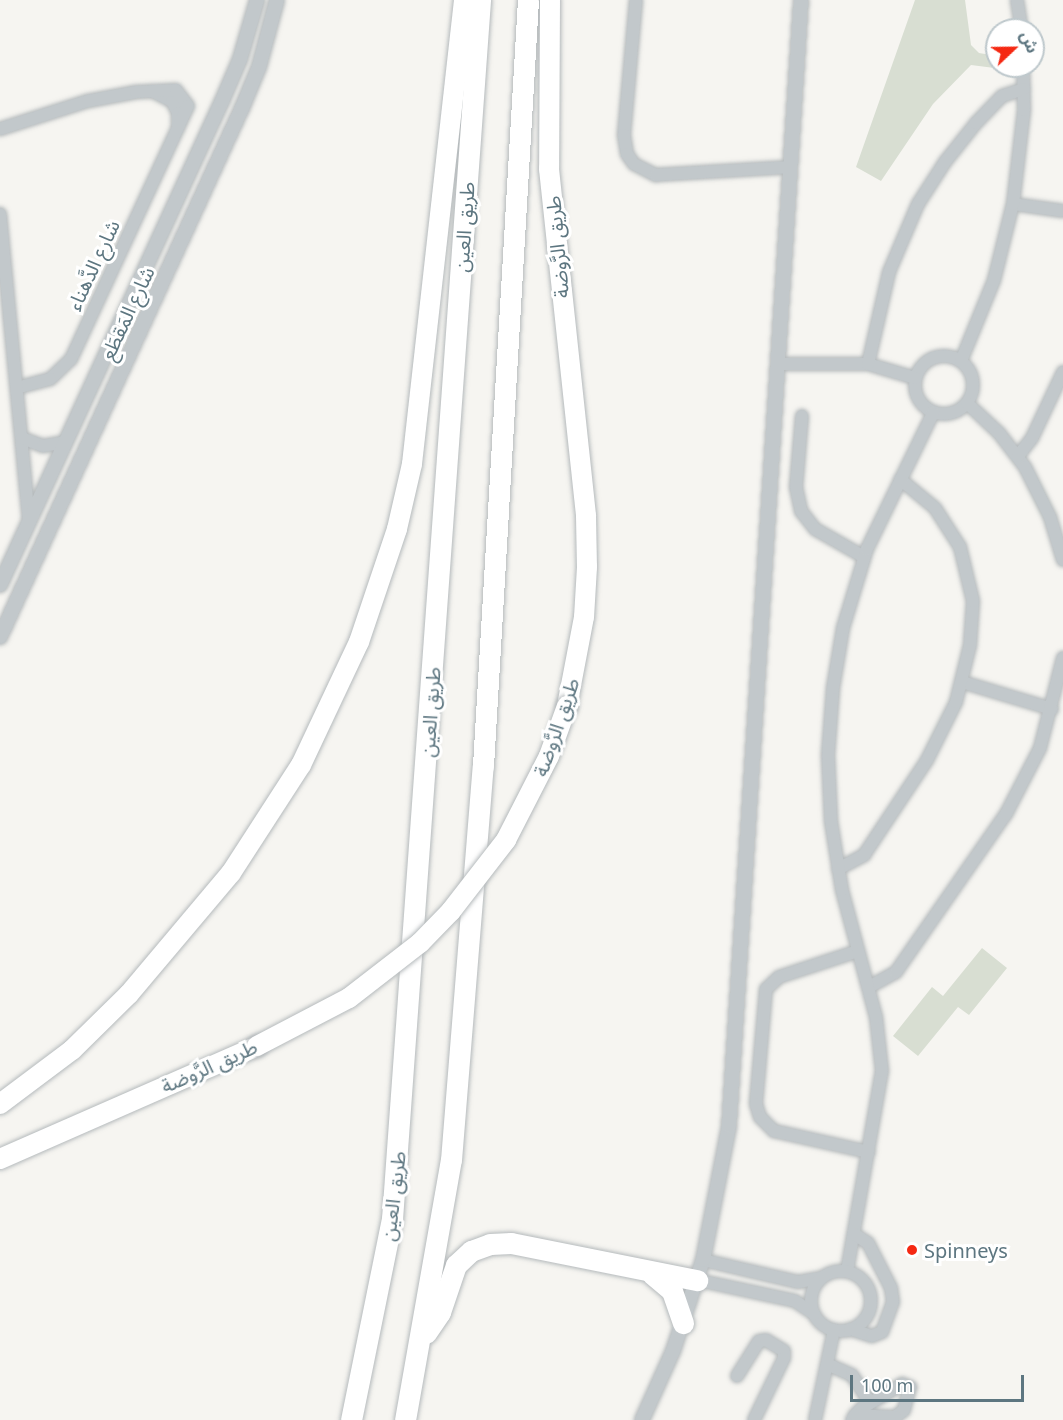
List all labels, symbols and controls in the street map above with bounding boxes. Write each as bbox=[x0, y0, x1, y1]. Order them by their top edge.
north arrow bbox=[985, 18, 1045, 78]
text: ش bbox=[1016, 28, 1044, 56]
street label: طريق العين bbox=[449, 181, 479, 273]
street label: طريق الرَّوضة bbox=[541, 195, 573, 299]
street label: شارع الدَّهناء bbox=[62, 216, 124, 314]
street label: شارع المَقطَع bbox=[95, 262, 159, 364]
street label: طريق العين bbox=[415, 666, 445, 758]
street label: طريق الرَّوضة bbox=[528, 674, 584, 780]
street label: طريق الرَّوضة bbox=[157, 1034, 261, 1098]
street label: طريق العين bbox=[376, 1150, 410, 1242]
place label: Spinneys bbox=[924, 1238, 1008, 1262]
marker: Spinneys bbox=[905, 1243, 919, 1257]
scale bar bbox=[853, 1363, 1027, 1401]
text: 100 m bbox=[861, 1373, 913, 1397]

